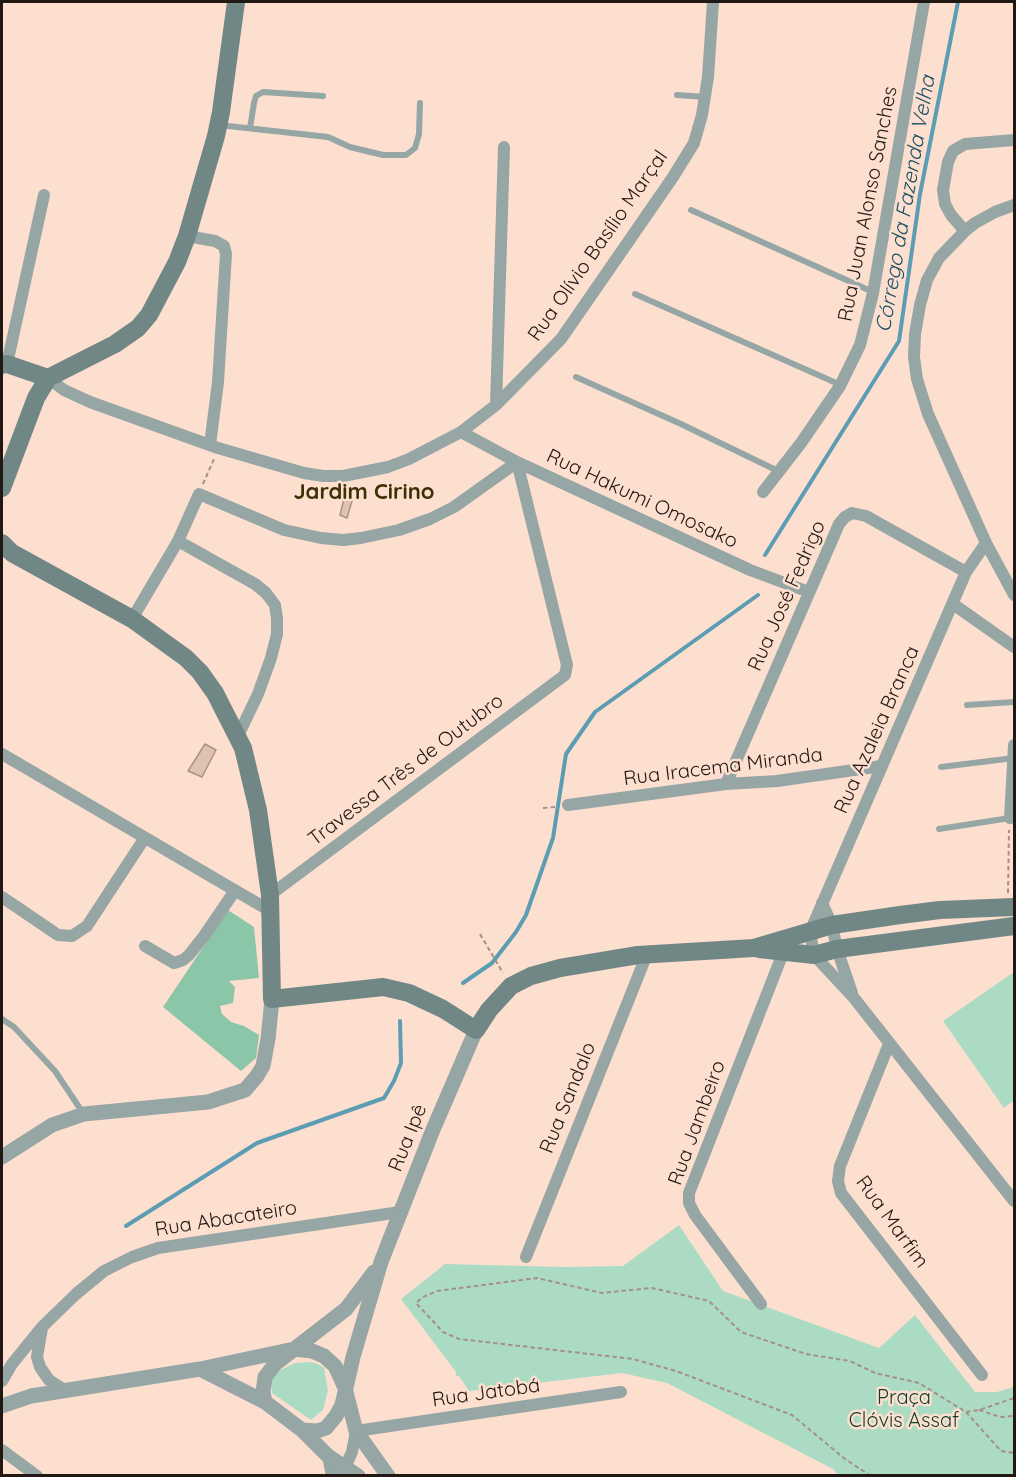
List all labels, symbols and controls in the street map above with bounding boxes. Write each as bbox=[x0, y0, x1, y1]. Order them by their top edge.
water label: Córrego da Fazenda Velha bbox=[871, 74, 941, 334]
street label: Rua Juan Alonso Sanches bbox=[833, 84, 903, 324]
street label: Rua Olívio Basílio Marçal bbox=[523, 146, 673, 346]
street label: Rua Hakumi Omosako bbox=[543, 444, 741, 554]
district label: Jardim Cirino bbox=[293, 479, 435, 505]
street label: Rua José Fedrigo bbox=[743, 517, 831, 675]
street label: Rua Azaleia Branca bbox=[829, 642, 925, 818]
street label: Travessa Três de Outubro bbox=[304, 689, 508, 851]
street label: Rua Iracema Miranda bbox=[622, 743, 824, 791]
street label: Rua Sandalo bbox=[535, 1039, 601, 1157]
street label: Rua Jambeiro bbox=[663, 1057, 731, 1189]
street label: Rua Ipê bbox=[384, 1101, 432, 1175]
street label: Rua Marfim bbox=[850, 1171, 934, 1273]
street label: Rua Abacateiro bbox=[153, 1196, 299, 1242]
street label: Rua Jatobá bbox=[430, 1374, 542, 1412]
park label: Praça Clóvis Assaf bbox=[849, 1386, 959, 1433]

